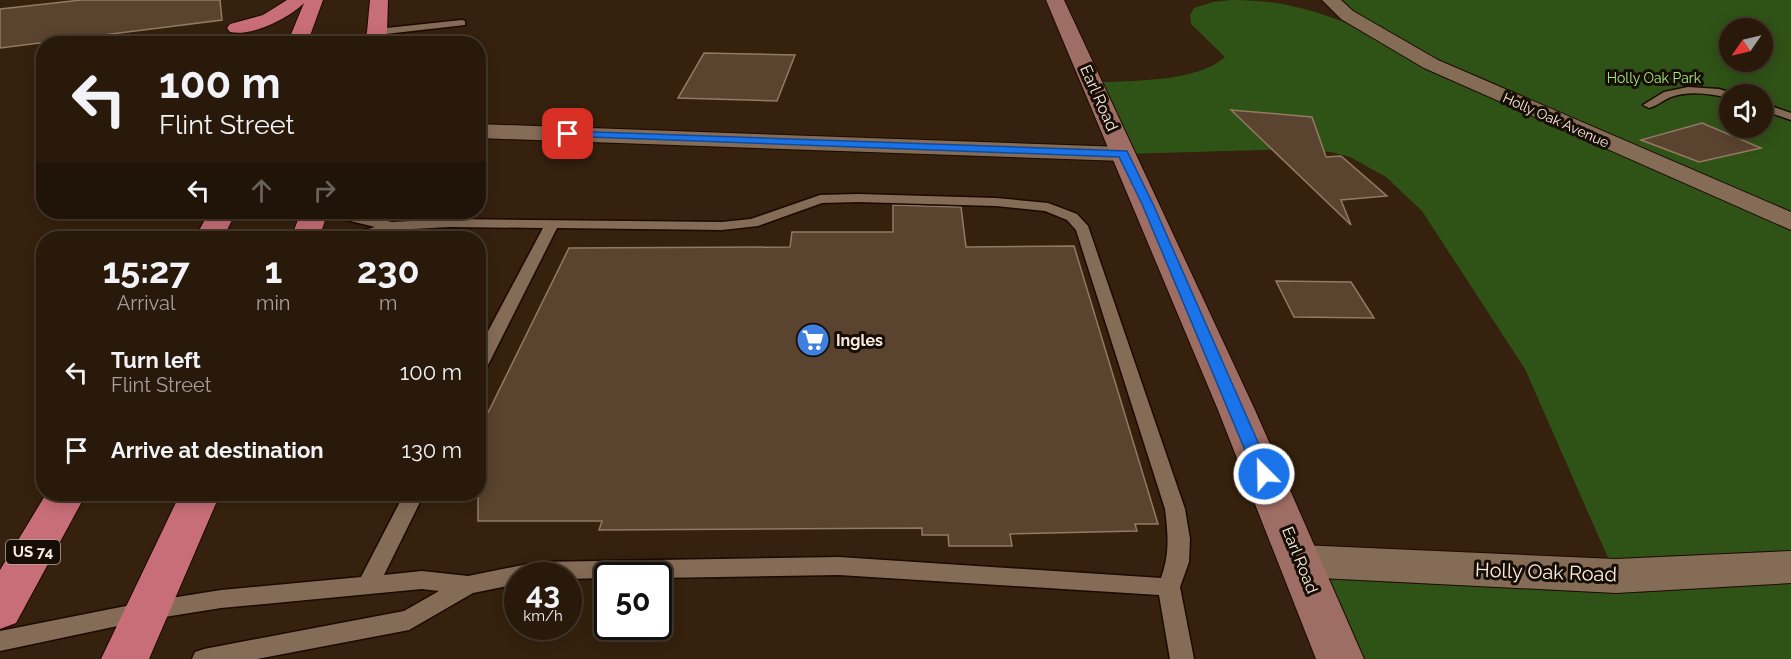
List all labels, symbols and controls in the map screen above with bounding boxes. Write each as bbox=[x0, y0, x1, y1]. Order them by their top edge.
north arrow bbox=[1719, 18, 1773, 72]
map controls bbox=[1719, 18, 1773, 138]
text: 100 m bbox=[159, 59, 281, 108]
icon: left bbox=[60, 60, 138, 138]
street label: Earl Road bbox=[1076, 62, 1122, 134]
park label: Holly Oak Park bbox=[1607, 70, 1702, 86]
button: sound bbox=[1719, 84, 1773, 138]
street label: Holly Oak Avenue bbox=[1500, 89, 1612, 151]
pin bbox=[542, 108, 593, 159]
text: Flint Street bbox=[159, 109, 295, 140]
icon: arrive bbox=[551, 117, 584, 150]
icon: left bbox=[182, 174, 215, 207]
icon: ahead bbox=[245, 174, 278, 207]
icon: right bbox=[308, 174, 341, 207]
text: 15:27 bbox=[102, 249, 190, 291]
text: 1 bbox=[264, 249, 282, 291]
text: 230 bbox=[357, 249, 419, 291]
text: Arrival bbox=[117, 291, 175, 315]
text: min bbox=[256, 291, 291, 315]
text: m bbox=[379, 291, 397, 315]
supermarket icon: Ingles bbox=[795, 322, 831, 358]
place label: Ingles bbox=[836, 331, 883, 350]
text: Turn left bbox=[111, 347, 201, 373]
icon: left bbox=[60, 356, 93, 389]
text: 100 m bbox=[400, 359, 462, 385]
text: Flint Street bbox=[111, 373, 211, 397]
icon: arrive bbox=[60, 434, 93, 467]
text: Arrive at destination bbox=[111, 437, 324, 463]
text: 130 m bbox=[402, 437, 462, 463]
position arrow bbox=[1232, 442, 1296, 506]
street label: Earl Road bbox=[1278, 524, 1322, 596]
road number: US 74 bbox=[6, 540, 60, 564]
street label: Holly Oak Road bbox=[1475, 558, 1617, 586]
speed limit sign: 50 bbox=[594, 562, 672, 640]
text: 43 bbox=[526, 576, 560, 611]
text: km/h bbox=[523, 607, 563, 625]

